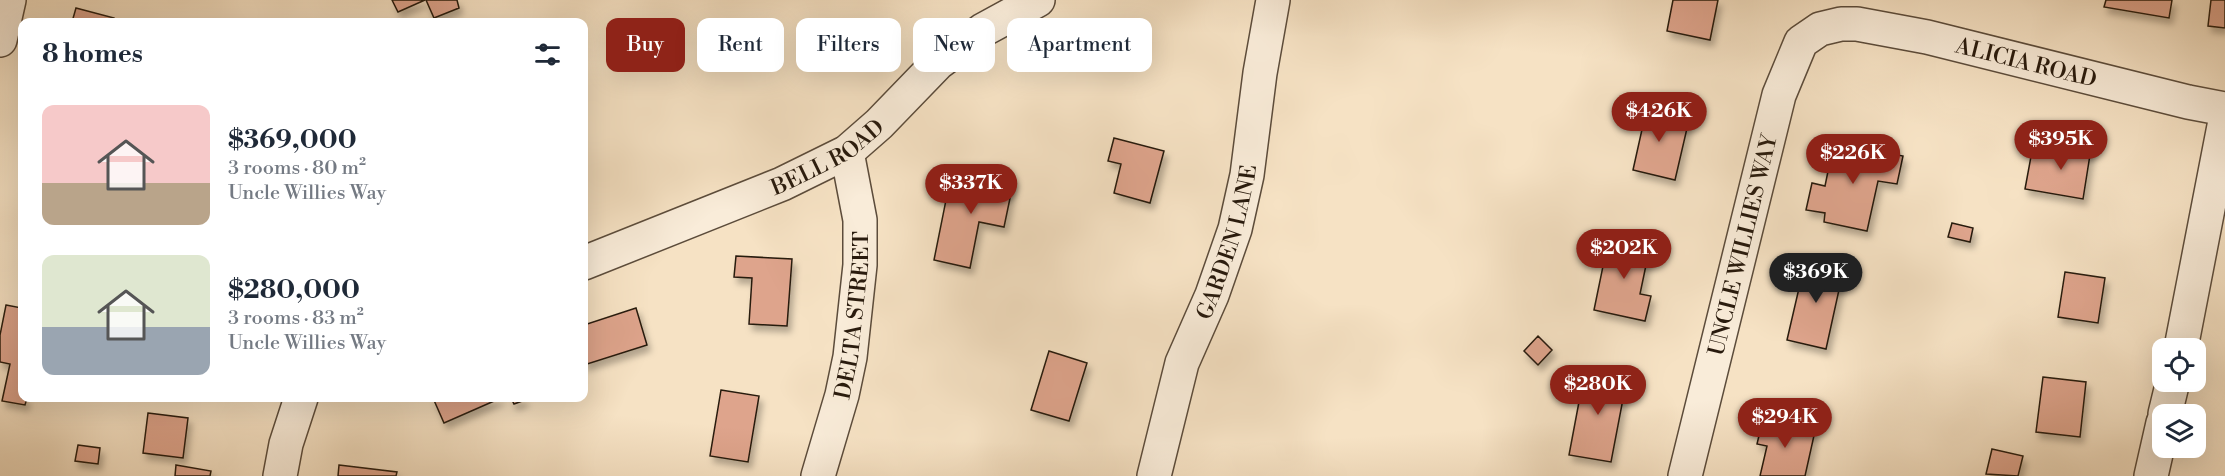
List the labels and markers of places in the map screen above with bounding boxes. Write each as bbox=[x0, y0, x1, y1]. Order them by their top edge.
pin: $426K bbox=[1617, 92, 1701, 143]
pin: $395K bbox=[2019, 120, 2103, 171]
pin: $226K bbox=[1811, 134, 1895, 185]
pin: $337K bbox=[929, 164, 1013, 215]
pin: $202K bbox=[1582, 229, 1666, 280]
pin: $369K bbox=[1774, 253, 1858, 304]
pin: $280K bbox=[1556, 365, 1640, 416]
pin: $294K bbox=[1743, 398, 1827, 449]

